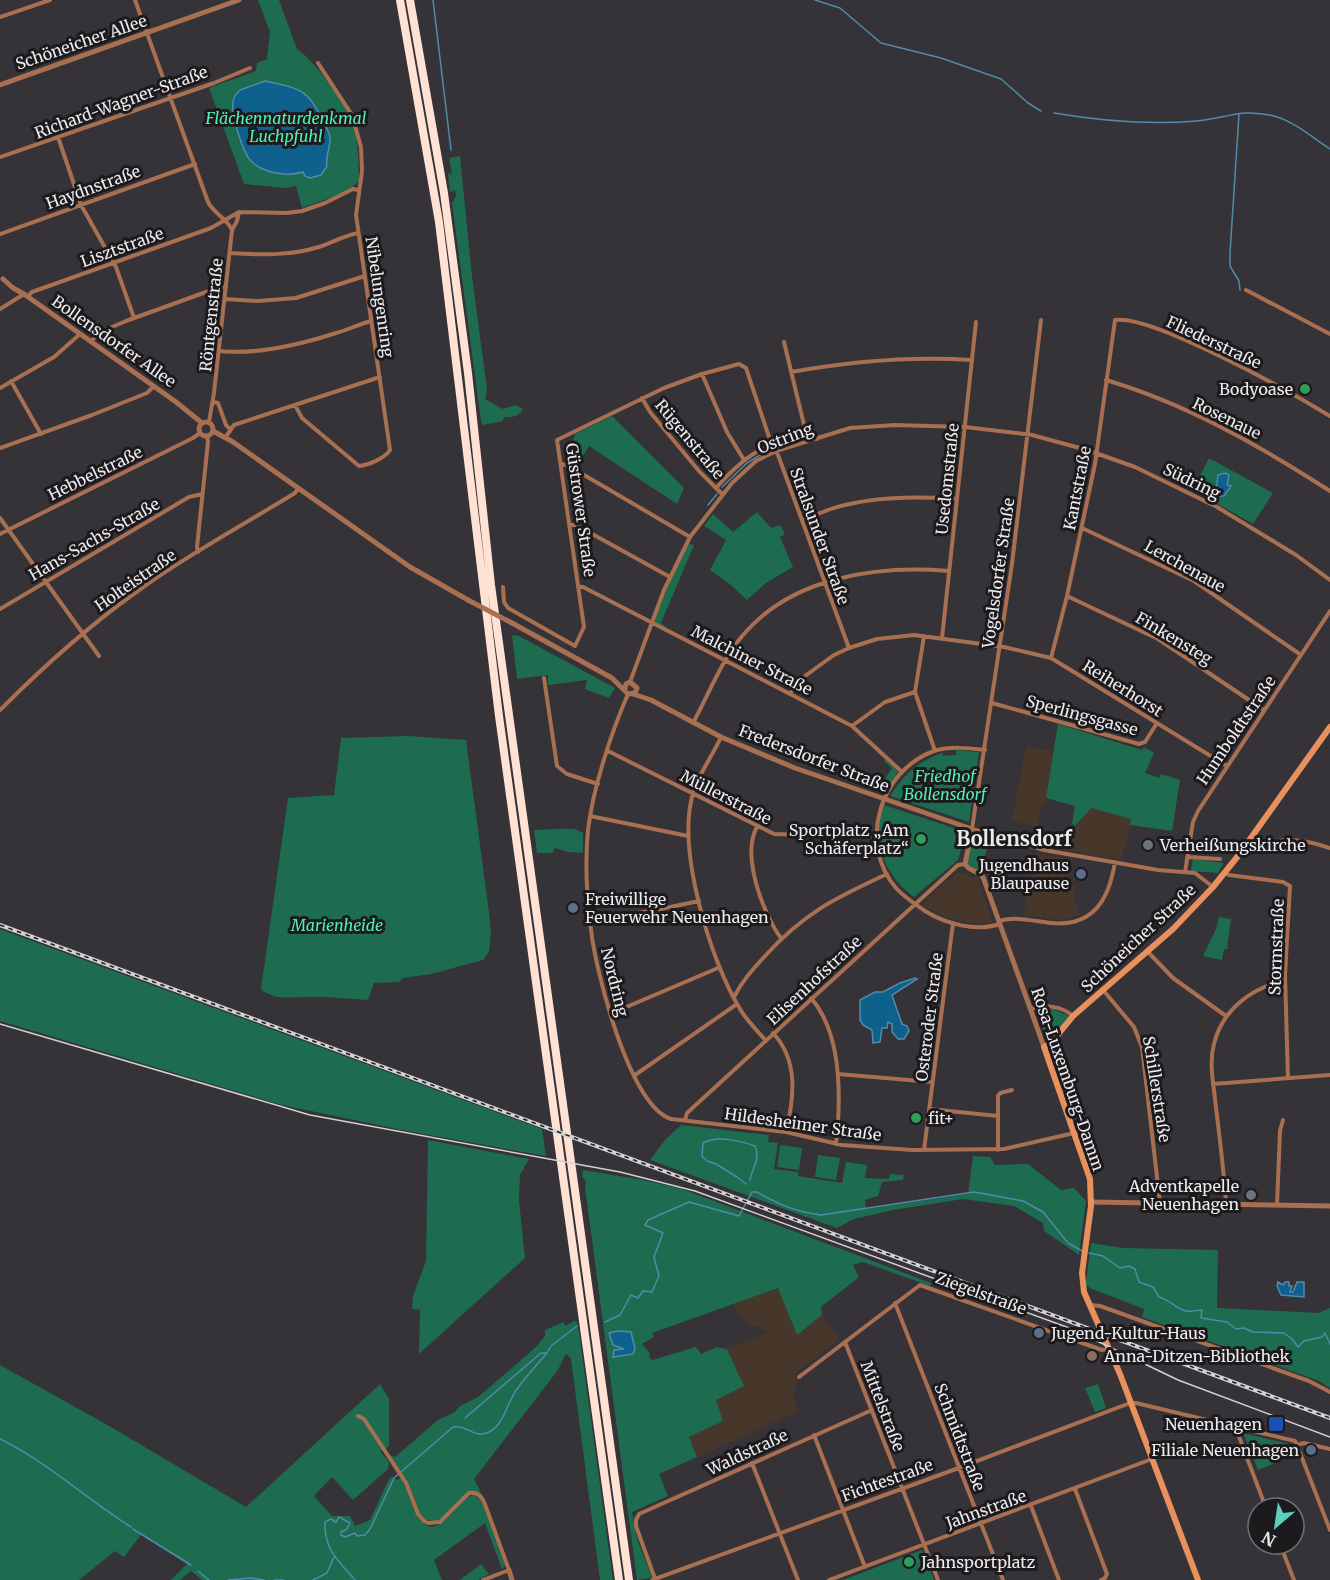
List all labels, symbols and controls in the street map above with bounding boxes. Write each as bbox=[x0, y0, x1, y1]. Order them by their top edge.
street label: Schöneicher Allee bbox=[13, 10, 149, 74]
street label: Richard-Wagner-Straße bbox=[32, 61, 210, 143]
park label: Flächennaturdenkmal Luchpfuhl bbox=[205, 108, 367, 146]
street label: Haydnstraße bbox=[43, 161, 143, 213]
street label: Lisztstraße bbox=[78, 223, 166, 271]
street label: Nibelungenring bbox=[362, 235, 398, 359]
street label: Röntgenstraße bbox=[195, 257, 227, 373]
street label: Bollensdorfer Allee bbox=[48, 291, 180, 391]
street label: Fliederstraße bbox=[1163, 311, 1265, 373]
place label: Bodyoase bbox=[1219, 379, 1293, 399]
marker: Bodyoase bbox=[1298, 382, 1312, 396]
street label: Rosenaue bbox=[1189, 393, 1265, 443]
street label: Rügenstraße bbox=[651, 395, 729, 483]
street label: Ostring bbox=[754, 418, 816, 458]
street label: Usedomstraße bbox=[931, 422, 963, 536]
street label: Hebbelstraße bbox=[45, 442, 145, 504]
street label: Güstrower Straße bbox=[562, 442, 600, 578]
street label: Kantstraße bbox=[1059, 444, 1095, 532]
street label: Südring bbox=[1160, 459, 1224, 504]
street label: Stralsunder Straße bbox=[786, 465, 854, 607]
street label: Hans-Sachs-Straße bbox=[25, 493, 163, 585]
street label: Vogelsdorfer Straße bbox=[977, 497, 1018, 650]
street label: Lerchenaue bbox=[1141, 536, 1229, 596]
street label: Holteistraße bbox=[90, 545, 180, 615]
street label: Finkensteg bbox=[1132, 607, 1216, 669]
street label: Malchiner Straße bbox=[688, 621, 816, 699]
street label: Reiherhorst bbox=[1079, 655, 1168, 721]
street label: Humboldtstraße bbox=[1192, 672, 1280, 788]
street label: Sperlingsgasse bbox=[1024, 690, 1140, 740]
street label: Fredersdorfer Straße bbox=[736, 720, 892, 796]
street label: Müllerstraße bbox=[677, 765, 775, 829]
park label: Friedhof Bollensdorf bbox=[904, 766, 988, 804]
place label: Sportplatz „Am Schäferplatz“ bbox=[789, 820, 909, 858]
district label: Bollensdorf bbox=[956, 826, 1073, 851]
marker: Sportplatz „Am Schäferplatz“ bbox=[914, 832, 928, 846]
place label: Verheißungskirche bbox=[1159, 835, 1306, 855]
marker: Verheißungskirche bbox=[1141, 838, 1155, 852]
place label: Jugendhaus Blaupause bbox=[978, 855, 1069, 893]
marker: Jugendhaus Blaupause bbox=[1074, 867, 1088, 881]
street label: Schöneicher Straße bbox=[1076, 880, 1200, 996]
place label: Freiwillige Feuerwehr Neuenhagen bbox=[585, 889, 769, 927]
street label: Stormstraße bbox=[1264, 898, 1288, 996]
marker: Freiwillige Feuerwehr Neuenhagen bbox=[566, 901, 580, 915]
park label: Marienheide bbox=[290, 915, 383, 935]
street label: Elisenhofstraße bbox=[763, 931, 865, 1029]
street label: Nordring bbox=[597, 945, 633, 1019]
street label: Osteroder Straße bbox=[911, 951, 947, 1083]
street label: Rosa-Luxemburg-Damm bbox=[1027, 985, 1109, 1173]
street label: Schillerstraße bbox=[1139, 1034, 1175, 1144]
street label: Hildesheimer Straße bbox=[723, 1103, 883, 1145]
place label: fit+ bbox=[928, 1108, 954, 1128]
marker: fit+ bbox=[909, 1111, 923, 1125]
place label: Adventkapelle Neuenhagen bbox=[1128, 1176, 1239, 1214]
marker: Adventkapelle Neuenhagen bbox=[1244, 1188, 1258, 1202]
street label: Ziegelstraße bbox=[933, 1267, 1029, 1319]
place label: Jugend-Kultur-Haus bbox=[1050, 1323, 1206, 1343]
marker: Jugend-Kultur-Haus bbox=[1032, 1326, 1046, 1340]
place label: Anna-Ditzen-Bibliothek bbox=[1103, 1346, 1290, 1366]
marker: Anna-Ditzen-Bibliothek bbox=[1085, 1349, 1099, 1363]
street label: Mittelstraße bbox=[857, 1358, 909, 1454]
street label: Schmidtstraße bbox=[930, 1380, 990, 1494]
place label: Neuenhagen bbox=[1165, 1414, 1262, 1434]
marker: Neuenhagen bbox=[1267, 1415, 1285, 1433]
street label: Waldstraße bbox=[702, 1424, 791, 1480]
place label: Filiale Neuenhagen bbox=[1151, 1440, 1299, 1460]
marker: Filiale Neuenhagen bbox=[1304, 1443, 1318, 1457]
street label: Fichtestraße bbox=[838, 1454, 936, 1506]
street label: Jahnstraße bbox=[942, 1485, 1029, 1533]
north arrow bbox=[1246, 1496, 1306, 1556]
text: N bbox=[1258, 1527, 1279, 1551]
place label: Jahnsportplatz bbox=[920, 1552, 1035, 1572]
marker: Jahnsportplatz bbox=[902, 1555, 916, 1569]

